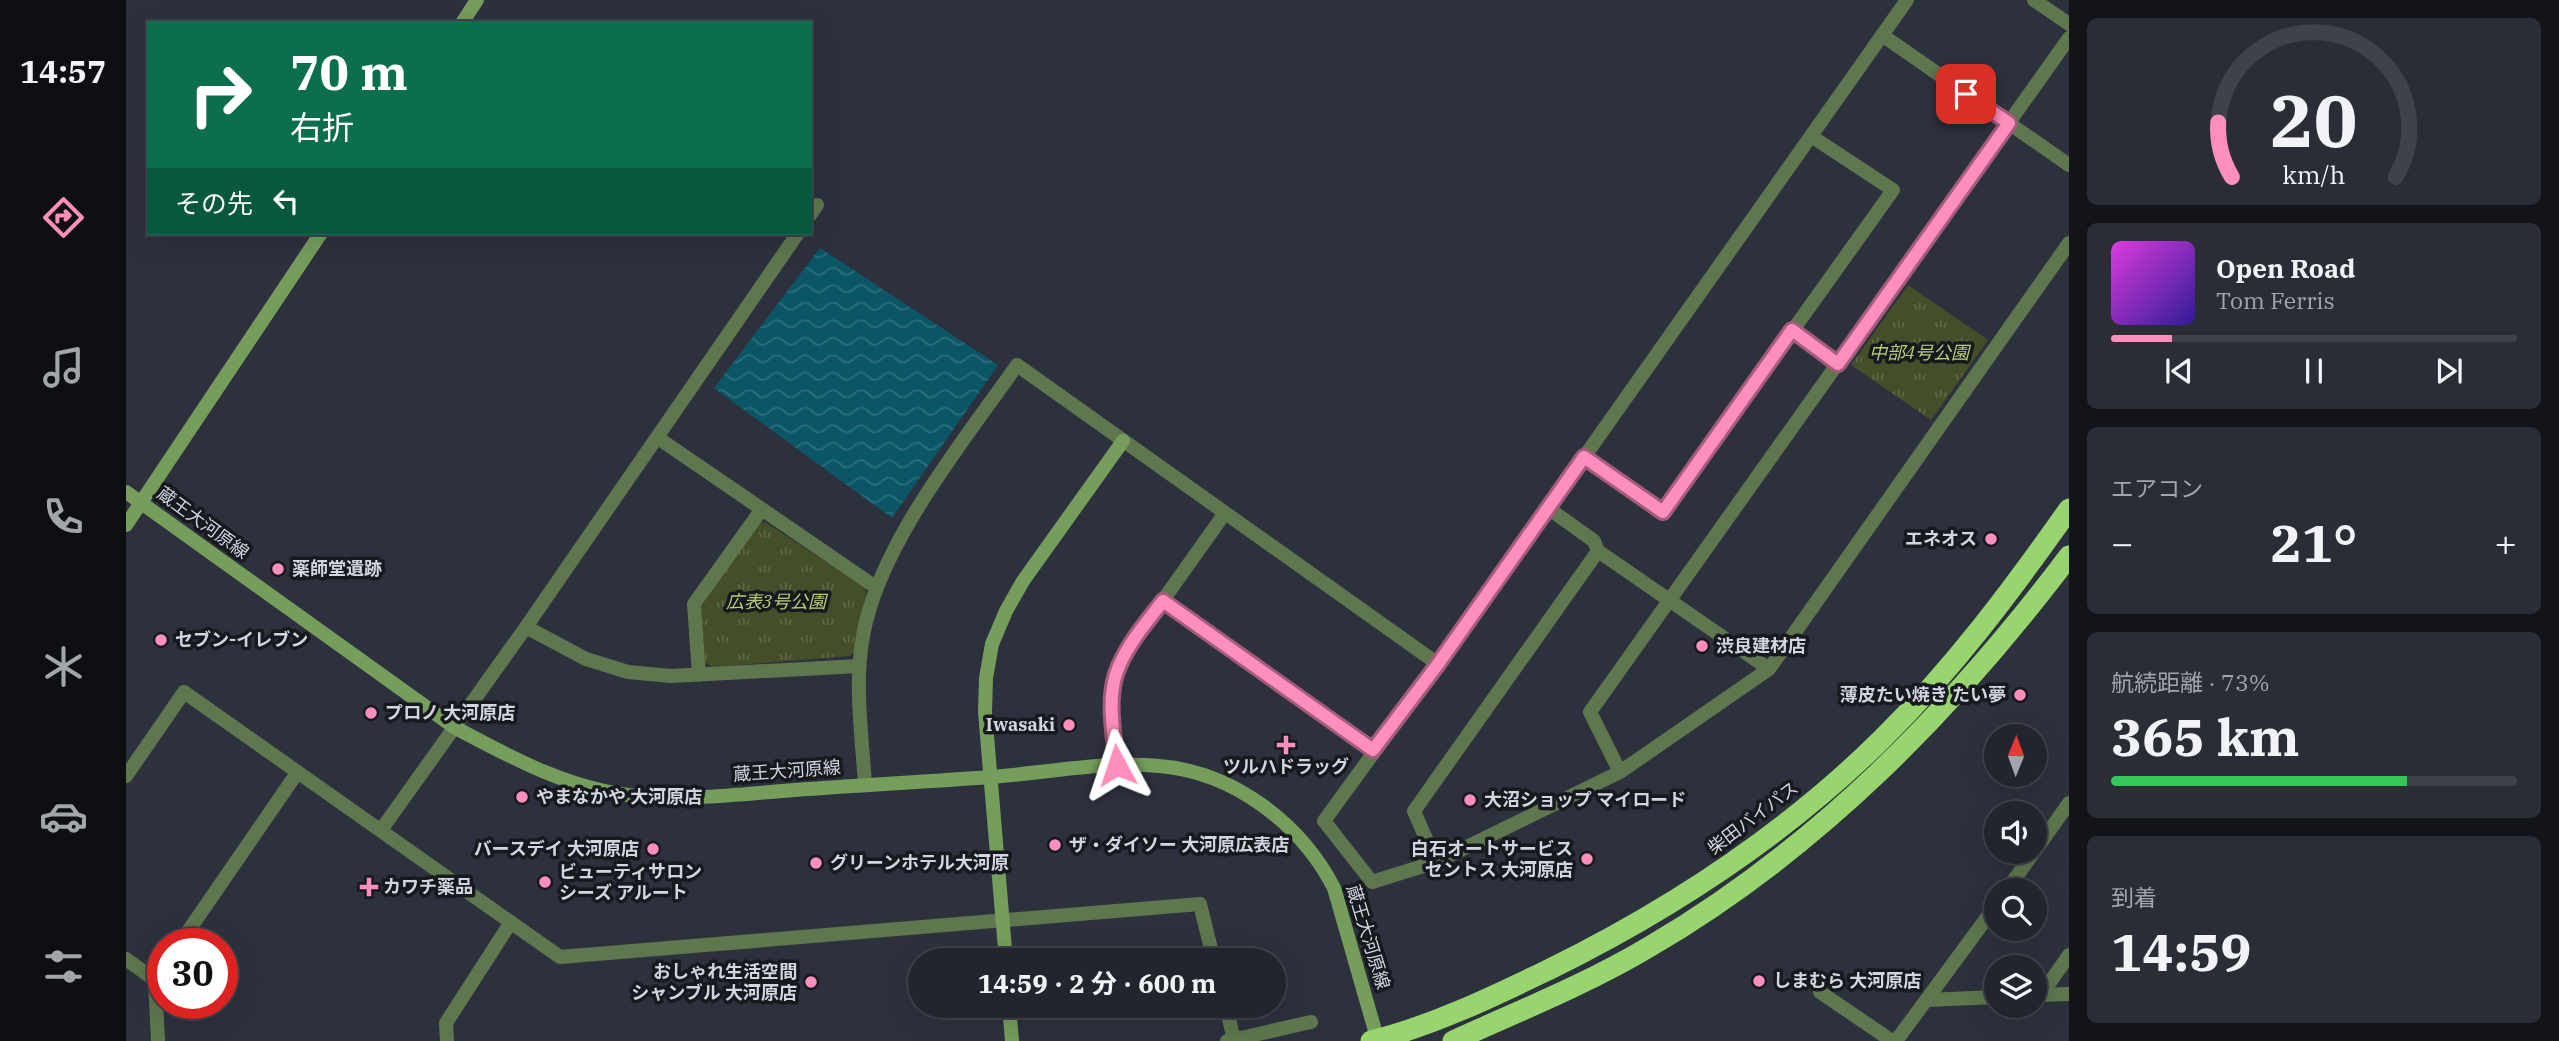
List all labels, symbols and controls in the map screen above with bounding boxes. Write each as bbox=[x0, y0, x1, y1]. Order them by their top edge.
text: 70 m bbox=[290, 40, 408, 103]
icon: right bbox=[175, 49, 266, 140]
text: 14:57 bbox=[20, 50, 106, 92]
pin bbox=[1936, 64, 1996, 124]
text: 20 bbox=[2270, 73, 2358, 168]
icon: arrive bbox=[1947, 75, 1985, 113]
text: 右折 bbox=[290, 106, 354, 148]
text: km/h bbox=[2282, 158, 2346, 191]
icon: left bbox=[267, 182, 305, 220]
text: その先 bbox=[175, 186, 253, 220]
icon: directions bbox=[39, 193, 88, 242]
text: Open Road bbox=[2216, 251, 2355, 285]
text: Tom Ferris bbox=[2216, 285, 2335, 315]
park label: 中部4号公園 bbox=[1869, 341, 1972, 364]
icon: music bbox=[39, 343, 88, 392]
icon: previous bbox=[2160, 352, 2198, 390]
icon: pause bbox=[2295, 352, 2333, 390]
icon: next bbox=[2430, 352, 2468, 390]
text: エアコン bbox=[2111, 473, 2203, 503]
street label: 蔵王大河原線 bbox=[153, 482, 254, 564]
icon: phone bbox=[39, 492, 88, 541]
text: 21° bbox=[2271, 509, 2357, 576]
text: − bbox=[2111, 518, 2134, 567]
text: + bbox=[2494, 518, 2517, 567]
place label: エネオス bbox=[1905, 527, 1977, 550]
marker: エネオス bbox=[1983, 531, 1999, 547]
place label: 薬師堂遺跡 bbox=[292, 557, 382, 580]
marker: 薬師堂遺跡 bbox=[270, 561, 286, 577]
park label: 広表3号公園 bbox=[726, 590, 829, 613]
place label: セブン-イレブン bbox=[175, 628, 308, 651]
marker: セブン-イレブン bbox=[153, 632, 169, 648]
place label: 渋良建材店 bbox=[1716, 634, 1806, 657]
marker: 渋良建材店 bbox=[1694, 638, 1710, 654]
icon: climate bbox=[39, 642, 88, 691]
text: 航続距離 · 73% bbox=[2111, 667, 2270, 697]
place label: 薄皮たい焼き たい夢 bbox=[1840, 683, 2006, 706]
marker: 薄皮たい焼き たい夢 bbox=[2012, 687, 2028, 703]
place label: プロノ 大河原店 bbox=[385, 701, 515, 724]
text: 365 km bbox=[2111, 703, 2300, 770]
marker: プロノ 大河原店 bbox=[363, 705, 379, 721]
place label: Iwasaki bbox=[986, 713, 1055, 736]
marker: Iwasaki bbox=[1061, 717, 1077, 733]
north arrow bbox=[1984, 724, 2048, 788]
map controls bbox=[1984, 724, 2047, 1018]
position arrow bbox=[1080, 728, 1154, 802]
marker: ツルハドラッグ bbox=[1278, 737, 1294, 753]
street label: 蔵王大河原線 bbox=[732, 755, 842, 786]
place label: ツルハドラッグ bbox=[1223, 755, 1349, 778]
street label: 柴田バイパス bbox=[1703, 776, 1803, 859]
place label: やまなかや 大河原店 bbox=[536, 785, 702, 808]
place label: 大沼ショップ マイロード bbox=[1484, 788, 1686, 811]
marker: やまなかや 大河原店 bbox=[514, 789, 530, 805]
icon: car bbox=[39, 792, 88, 841]
marker: 大沼ショップ マイロード bbox=[1462, 792, 1478, 808]
button: sound bbox=[1984, 801, 2047, 864]
place label: ザ・ダイソー 大河原広表店 bbox=[1069, 833, 1289, 856]
place label: バースデイ 大河原店 bbox=[474, 837, 639, 860]
marker: ザ・ダイソー 大河原広表店 bbox=[1047, 837, 1063, 853]
place label: 白石オートサービス セントス 大河原店 bbox=[1411, 837, 1573, 881]
marker: バースデイ 大河原店 bbox=[645, 841, 661, 857]
place label: グリーンホテル大河原 bbox=[830, 851, 1009, 874]
marker: 白石オートサービス セントス 大河原店 bbox=[1579, 851, 1595, 867]
marker: グリーンホテル大河原 bbox=[808, 855, 824, 871]
place label: ビューティサロン シーズ アルート bbox=[559, 860, 702, 904]
marker: ビューティサロン シーズ アルート bbox=[537, 874, 553, 890]
place label: カワチ薬品 bbox=[383, 875, 473, 898]
button: search bbox=[1984, 878, 2047, 941]
marker: カワチ薬品 bbox=[361, 879, 377, 895]
street label: 蔵王大河原線 bbox=[1342, 882, 1395, 992]
text: 到着 bbox=[2111, 882, 2157, 912]
text: 14:59 bbox=[2111, 918, 2252, 985]
speed limit sign: 30 bbox=[147, 928, 238, 1019]
icon: filters bbox=[39, 942, 88, 991]
button: layers bbox=[1984, 955, 2047, 1018]
place label: おしゃれ生活空間 シャンブル 大河原店 bbox=[631, 960, 797, 1004]
text: 14:59 · 2 分 · 600 m bbox=[978, 966, 1216, 1000]
place label: しまむら 大河原店 bbox=[1773, 969, 1921, 992]
marker: しまむら 大河原店 bbox=[1751, 973, 1767, 989]
marker: おしゃれ生活空間 シャンブル 大河原店 bbox=[803, 974, 819, 990]

